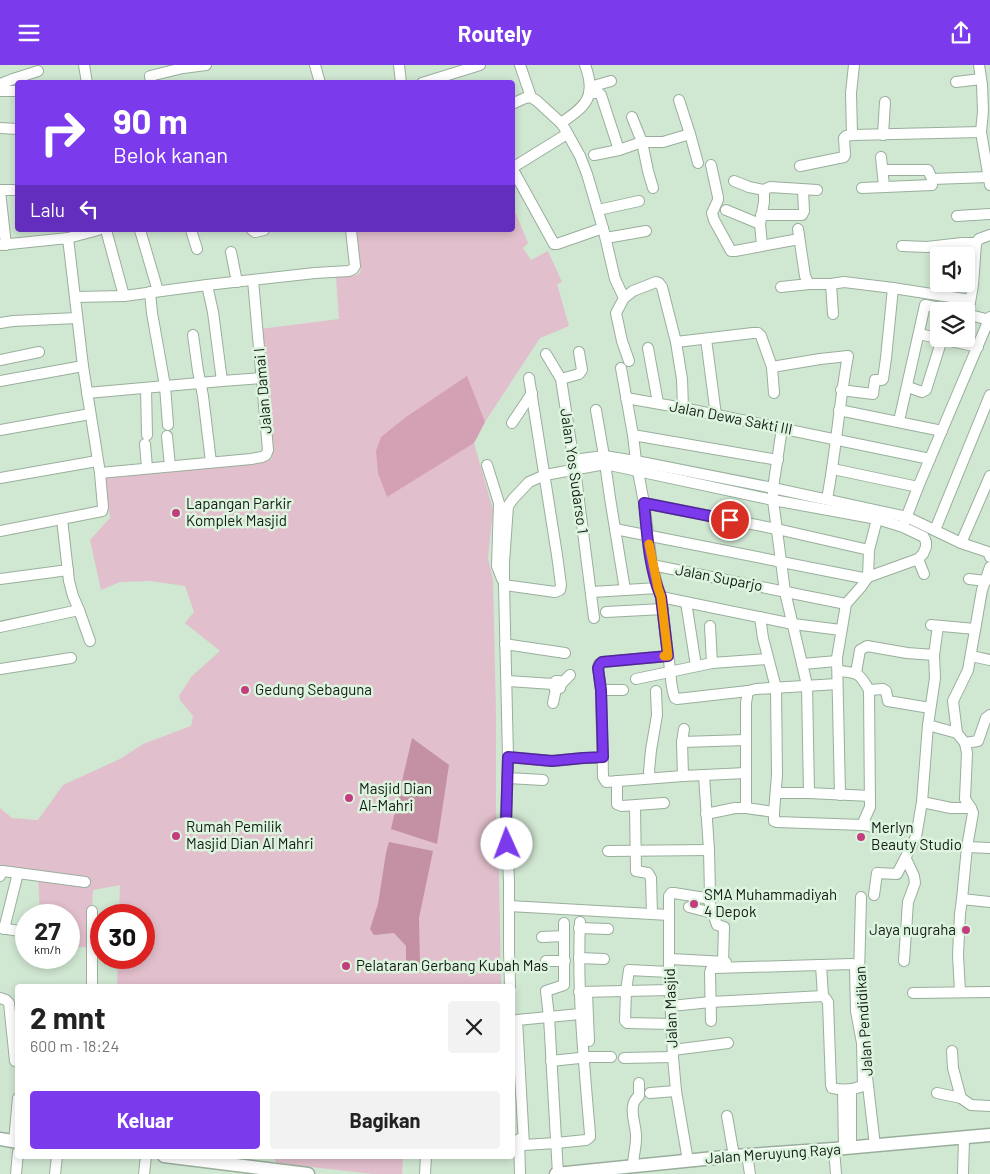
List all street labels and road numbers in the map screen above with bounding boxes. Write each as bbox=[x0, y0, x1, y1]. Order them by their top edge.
street label: Jalan Damai I bbox=[249, 347, 275, 435]
street label: Jalan Dewa Sakti III bbox=[668, 396, 794, 438]
street label: Jalan Yos Sudarso 1 bbox=[557, 407, 593, 535]
street label: Jalan Suparjo bbox=[674, 560, 764, 594]
street label: Jalan Pendidikan bbox=[850, 965, 876, 1077]
street label: Jalan Masjid bbox=[660, 968, 680, 1048]
street label: Jalan Meruyung Raya bbox=[704, 1139, 841, 1167]

